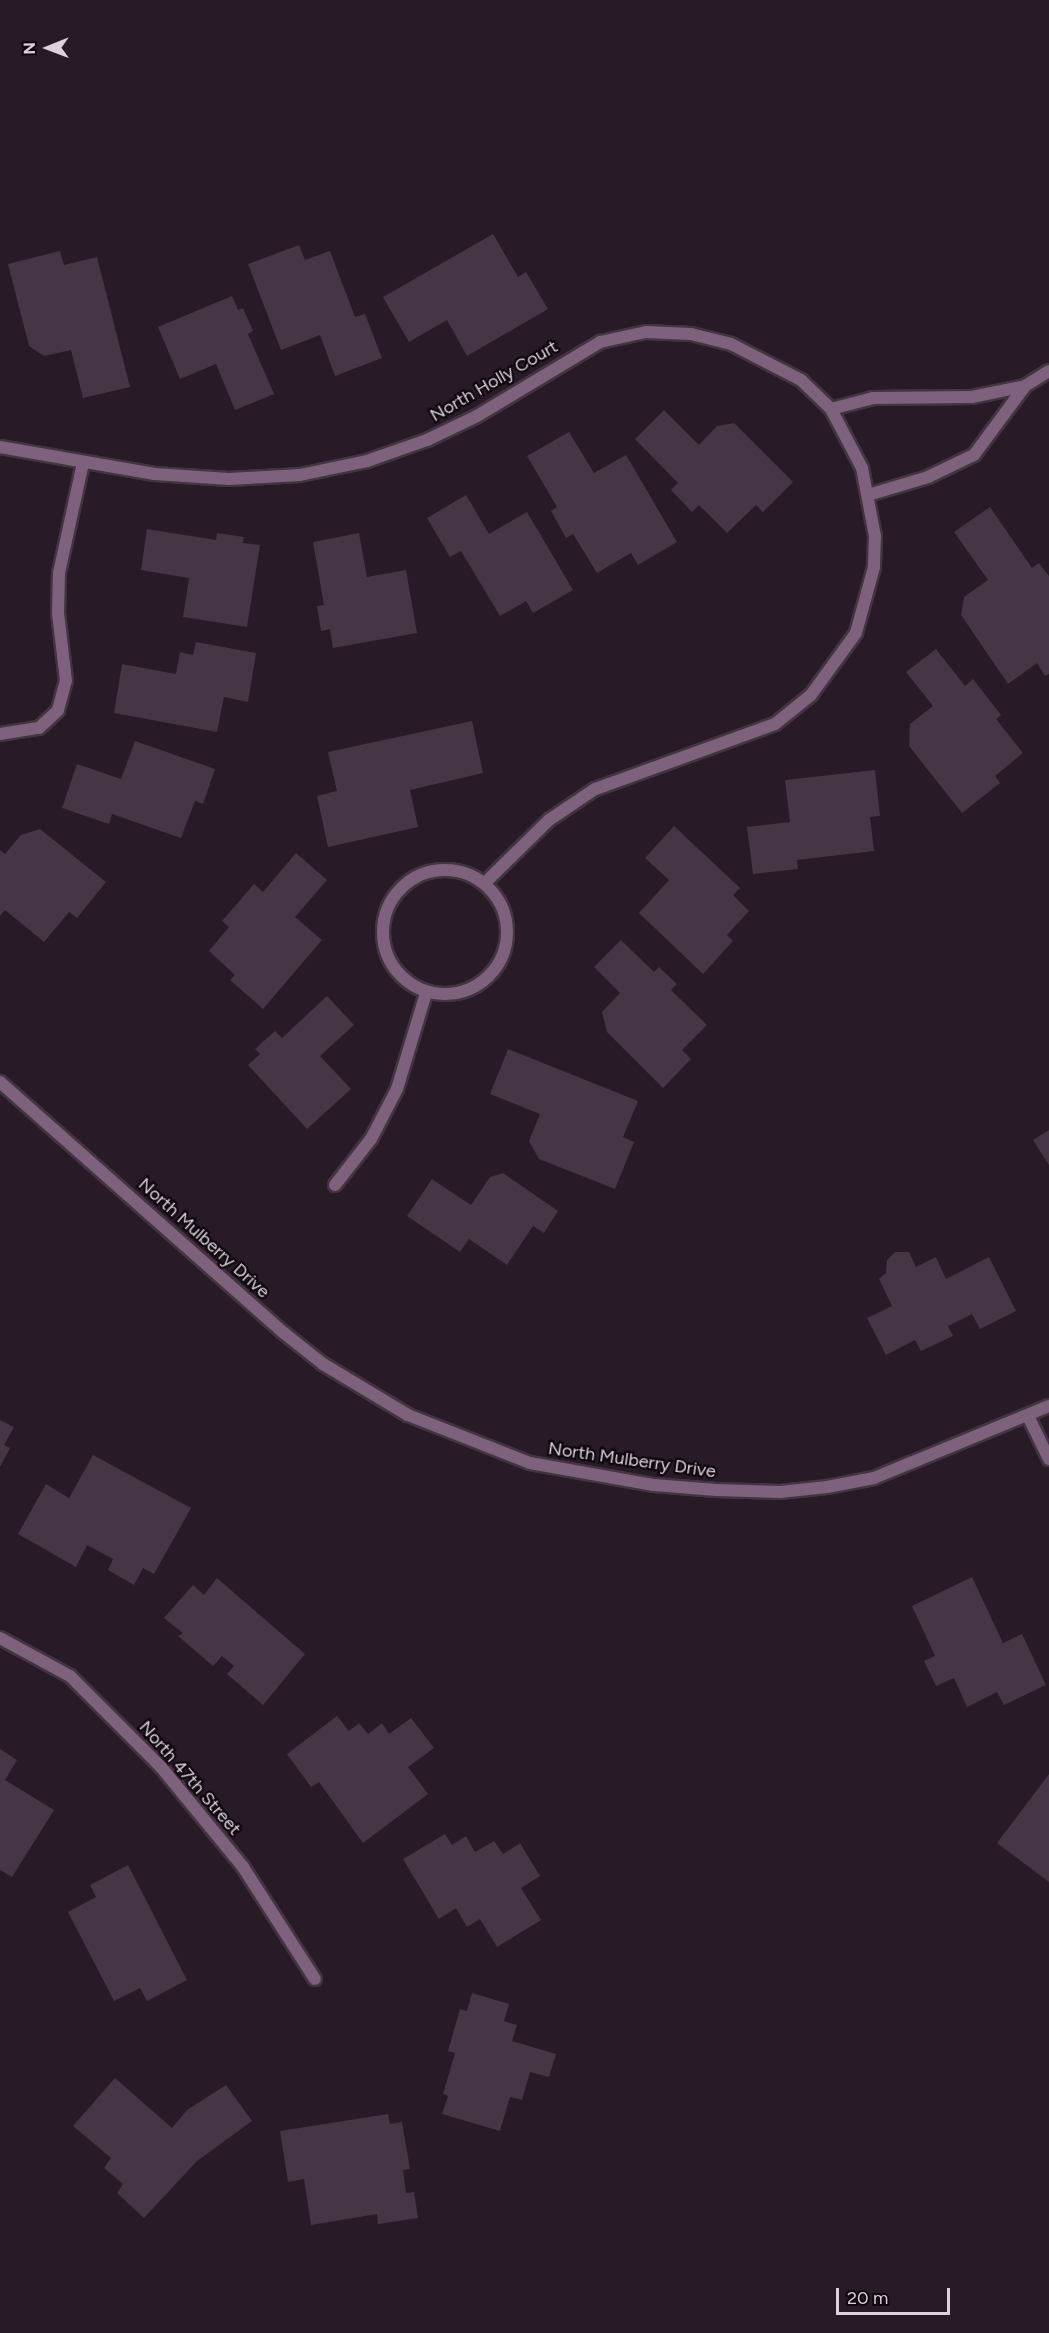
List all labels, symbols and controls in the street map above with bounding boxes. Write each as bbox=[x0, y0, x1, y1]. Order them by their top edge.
north arrow bbox=[18, 18, 78, 78]
text: N bbox=[20, 42, 39, 55]
street label: North Holly Court bbox=[426, 336, 562, 426]
street label: North Mulberry Drive bbox=[134, 1173, 274, 1303]
street label: North Mulberry Drive bbox=[547, 1438, 717, 1482]
street label: North 47th Street bbox=[135, 1716, 245, 1840]
scale bar bbox=[839, 2276, 953, 2314]
text: 20 m bbox=[847, 2287, 888, 2309]

